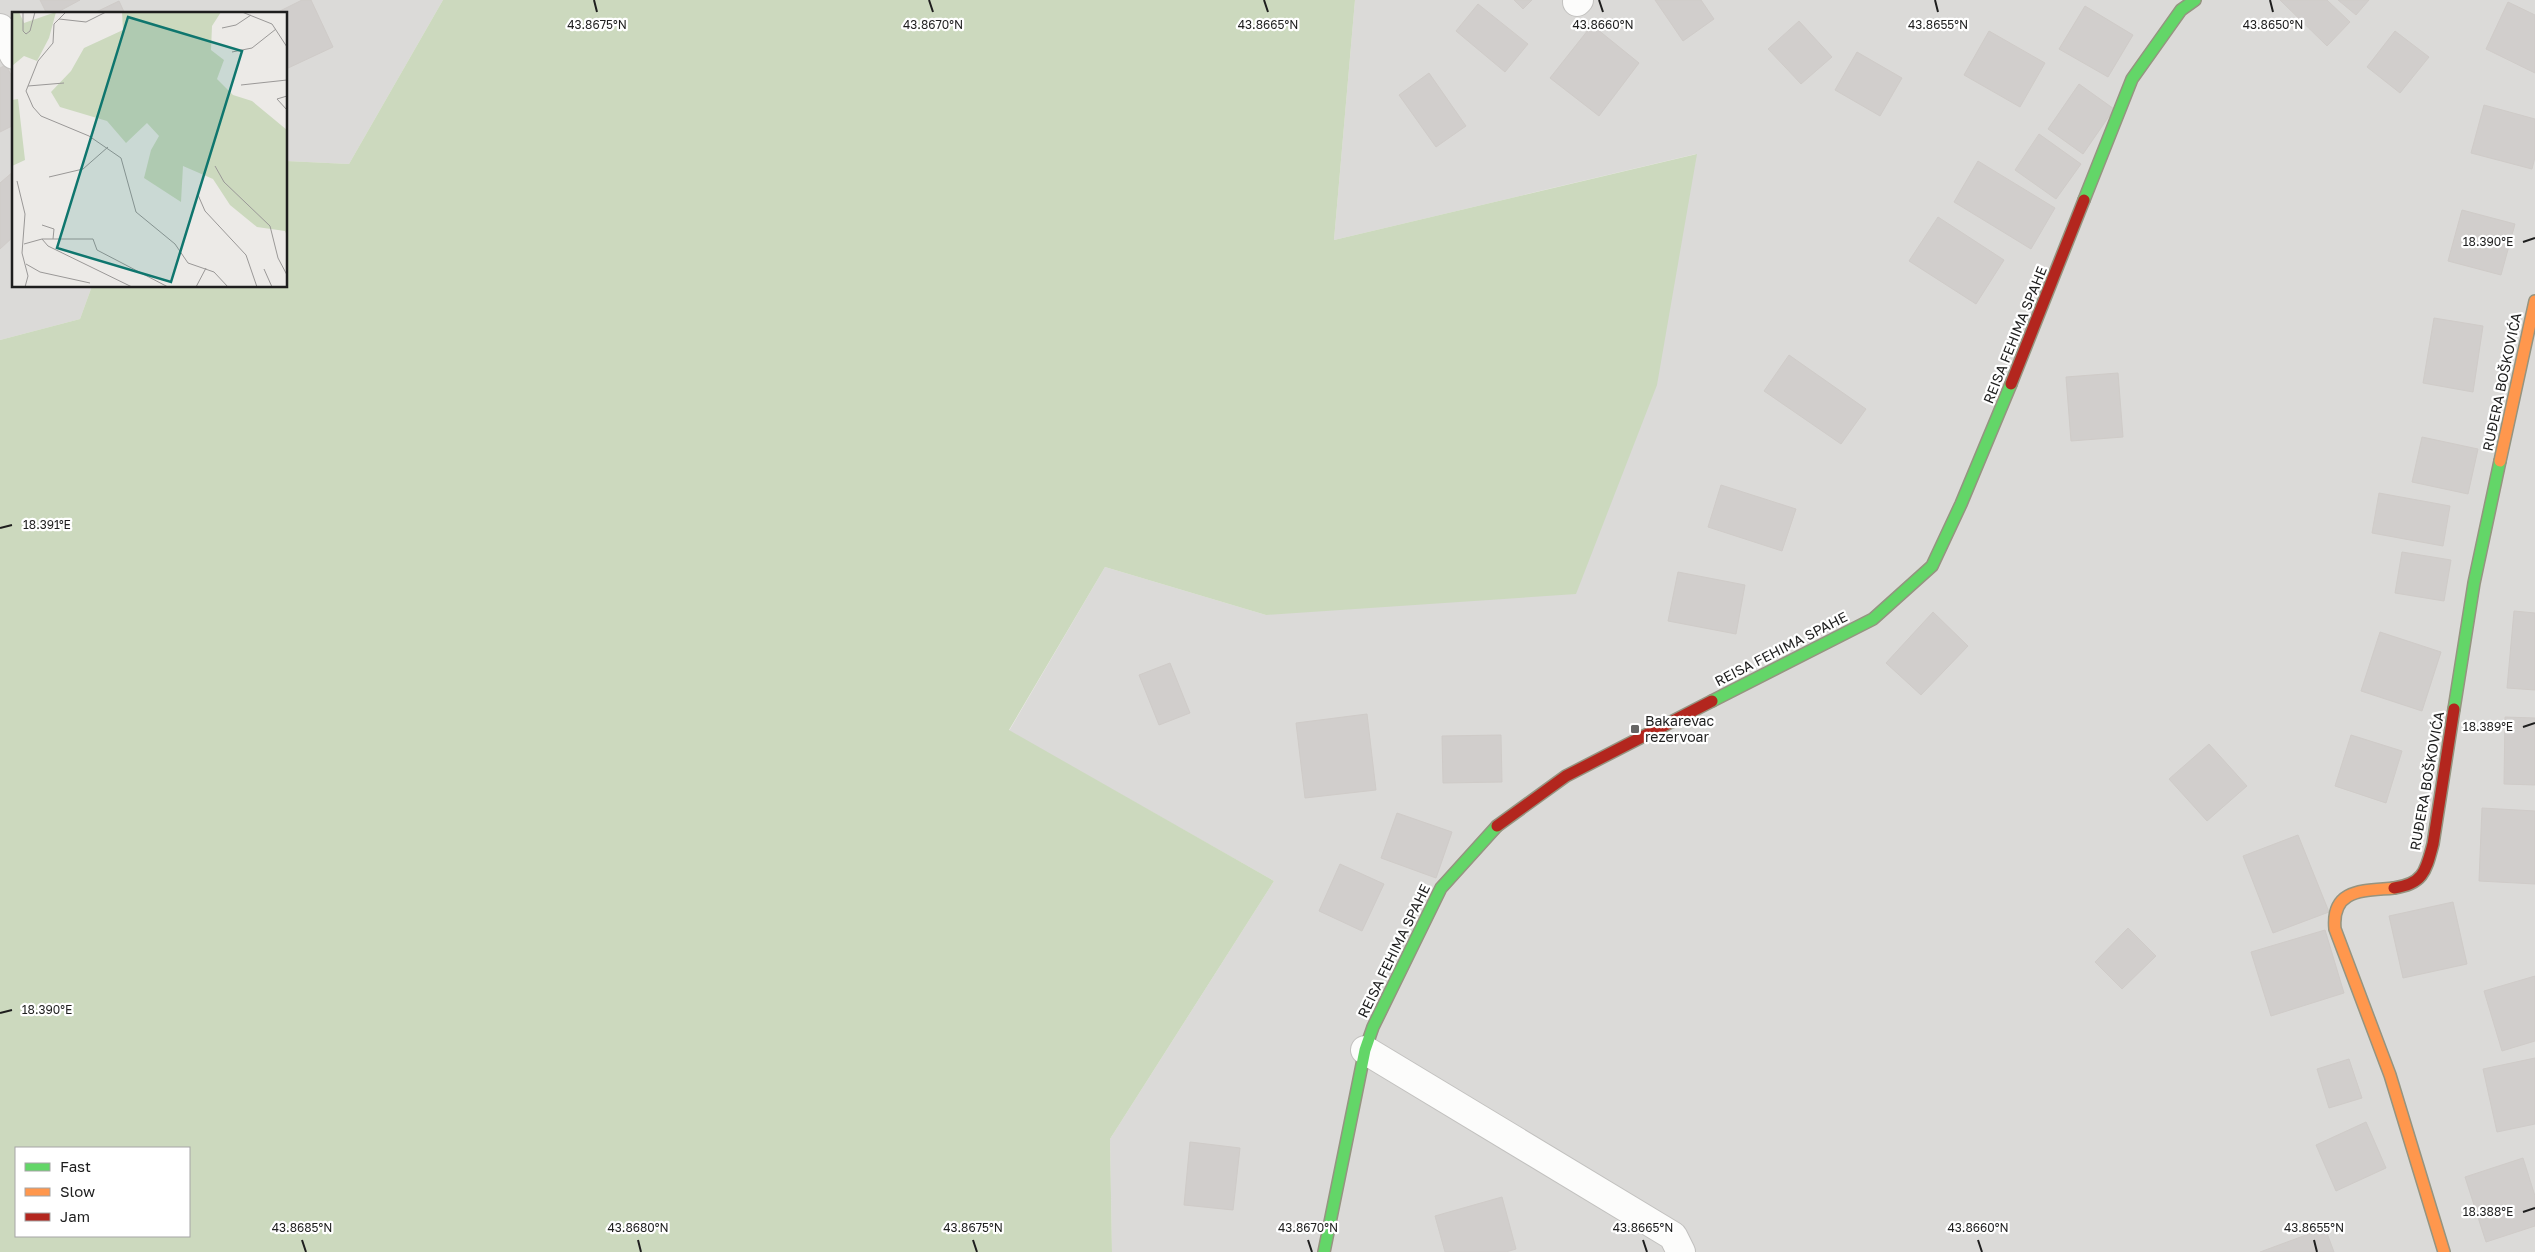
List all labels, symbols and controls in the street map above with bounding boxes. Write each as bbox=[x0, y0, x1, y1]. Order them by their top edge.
inset map bbox=[12, 12, 288, 288]
text: 43.8675°N bbox=[567, 17, 627, 32]
text: 43.8670°N bbox=[903, 17, 963, 32]
text: 43.8665°N bbox=[1238, 17, 1298, 32]
text: 43.8660°N bbox=[1572, 17, 1634, 32]
text: 43.8655°N bbox=[1908, 17, 1968, 32]
text: 43.8650°N bbox=[2243, 17, 2303, 32]
text: 18.390°E bbox=[2463, 234, 2513, 249]
street label: REISA FEHIMA SPAHE bbox=[1979, 264, 2050, 406]
street label: RUĐERA BOŠKOVIĆA bbox=[2479, 311, 2525, 453]
text: 18.391°E bbox=[23, 517, 71, 532]
street label: REISA FEHIMA SPAHE bbox=[1712, 608, 1850, 689]
street label: RUĐERA BOŠKOVIĆA bbox=[2406, 709, 2447, 852]
place label: Bakarevac rezervoar bbox=[1645, 712, 1714, 745]
text: 18.389°E bbox=[2463, 719, 2513, 734]
marker: Bakarevac rezervoar bbox=[1629, 723, 1641, 735]
street label: REISA FEHIMA SPAHE bbox=[1354, 881, 1433, 1020]
text: 18.390°E bbox=[22, 1002, 72, 1017]
legend bbox=[15, 1147, 190, 1237]
text: Fast bbox=[60, 1157, 91, 1175]
text: Slow bbox=[60, 1182, 95, 1200]
text: 18.388°E bbox=[2463, 1204, 2513, 1219]
text: Jam bbox=[60, 1207, 90, 1225]
text: 43.8685°N bbox=[272, 1220, 332, 1235]
text: 43.8680°N bbox=[607, 1220, 669, 1235]
text: 43.8675°N bbox=[943, 1220, 1003, 1235]
text: 43.8670°N bbox=[1278, 1220, 1338, 1235]
text: 43.8665°N bbox=[1613, 1220, 1673, 1235]
text: 43.8660°N bbox=[1947, 1220, 2009, 1235]
text: 43.8655°N bbox=[2284, 1220, 2344, 1235]

